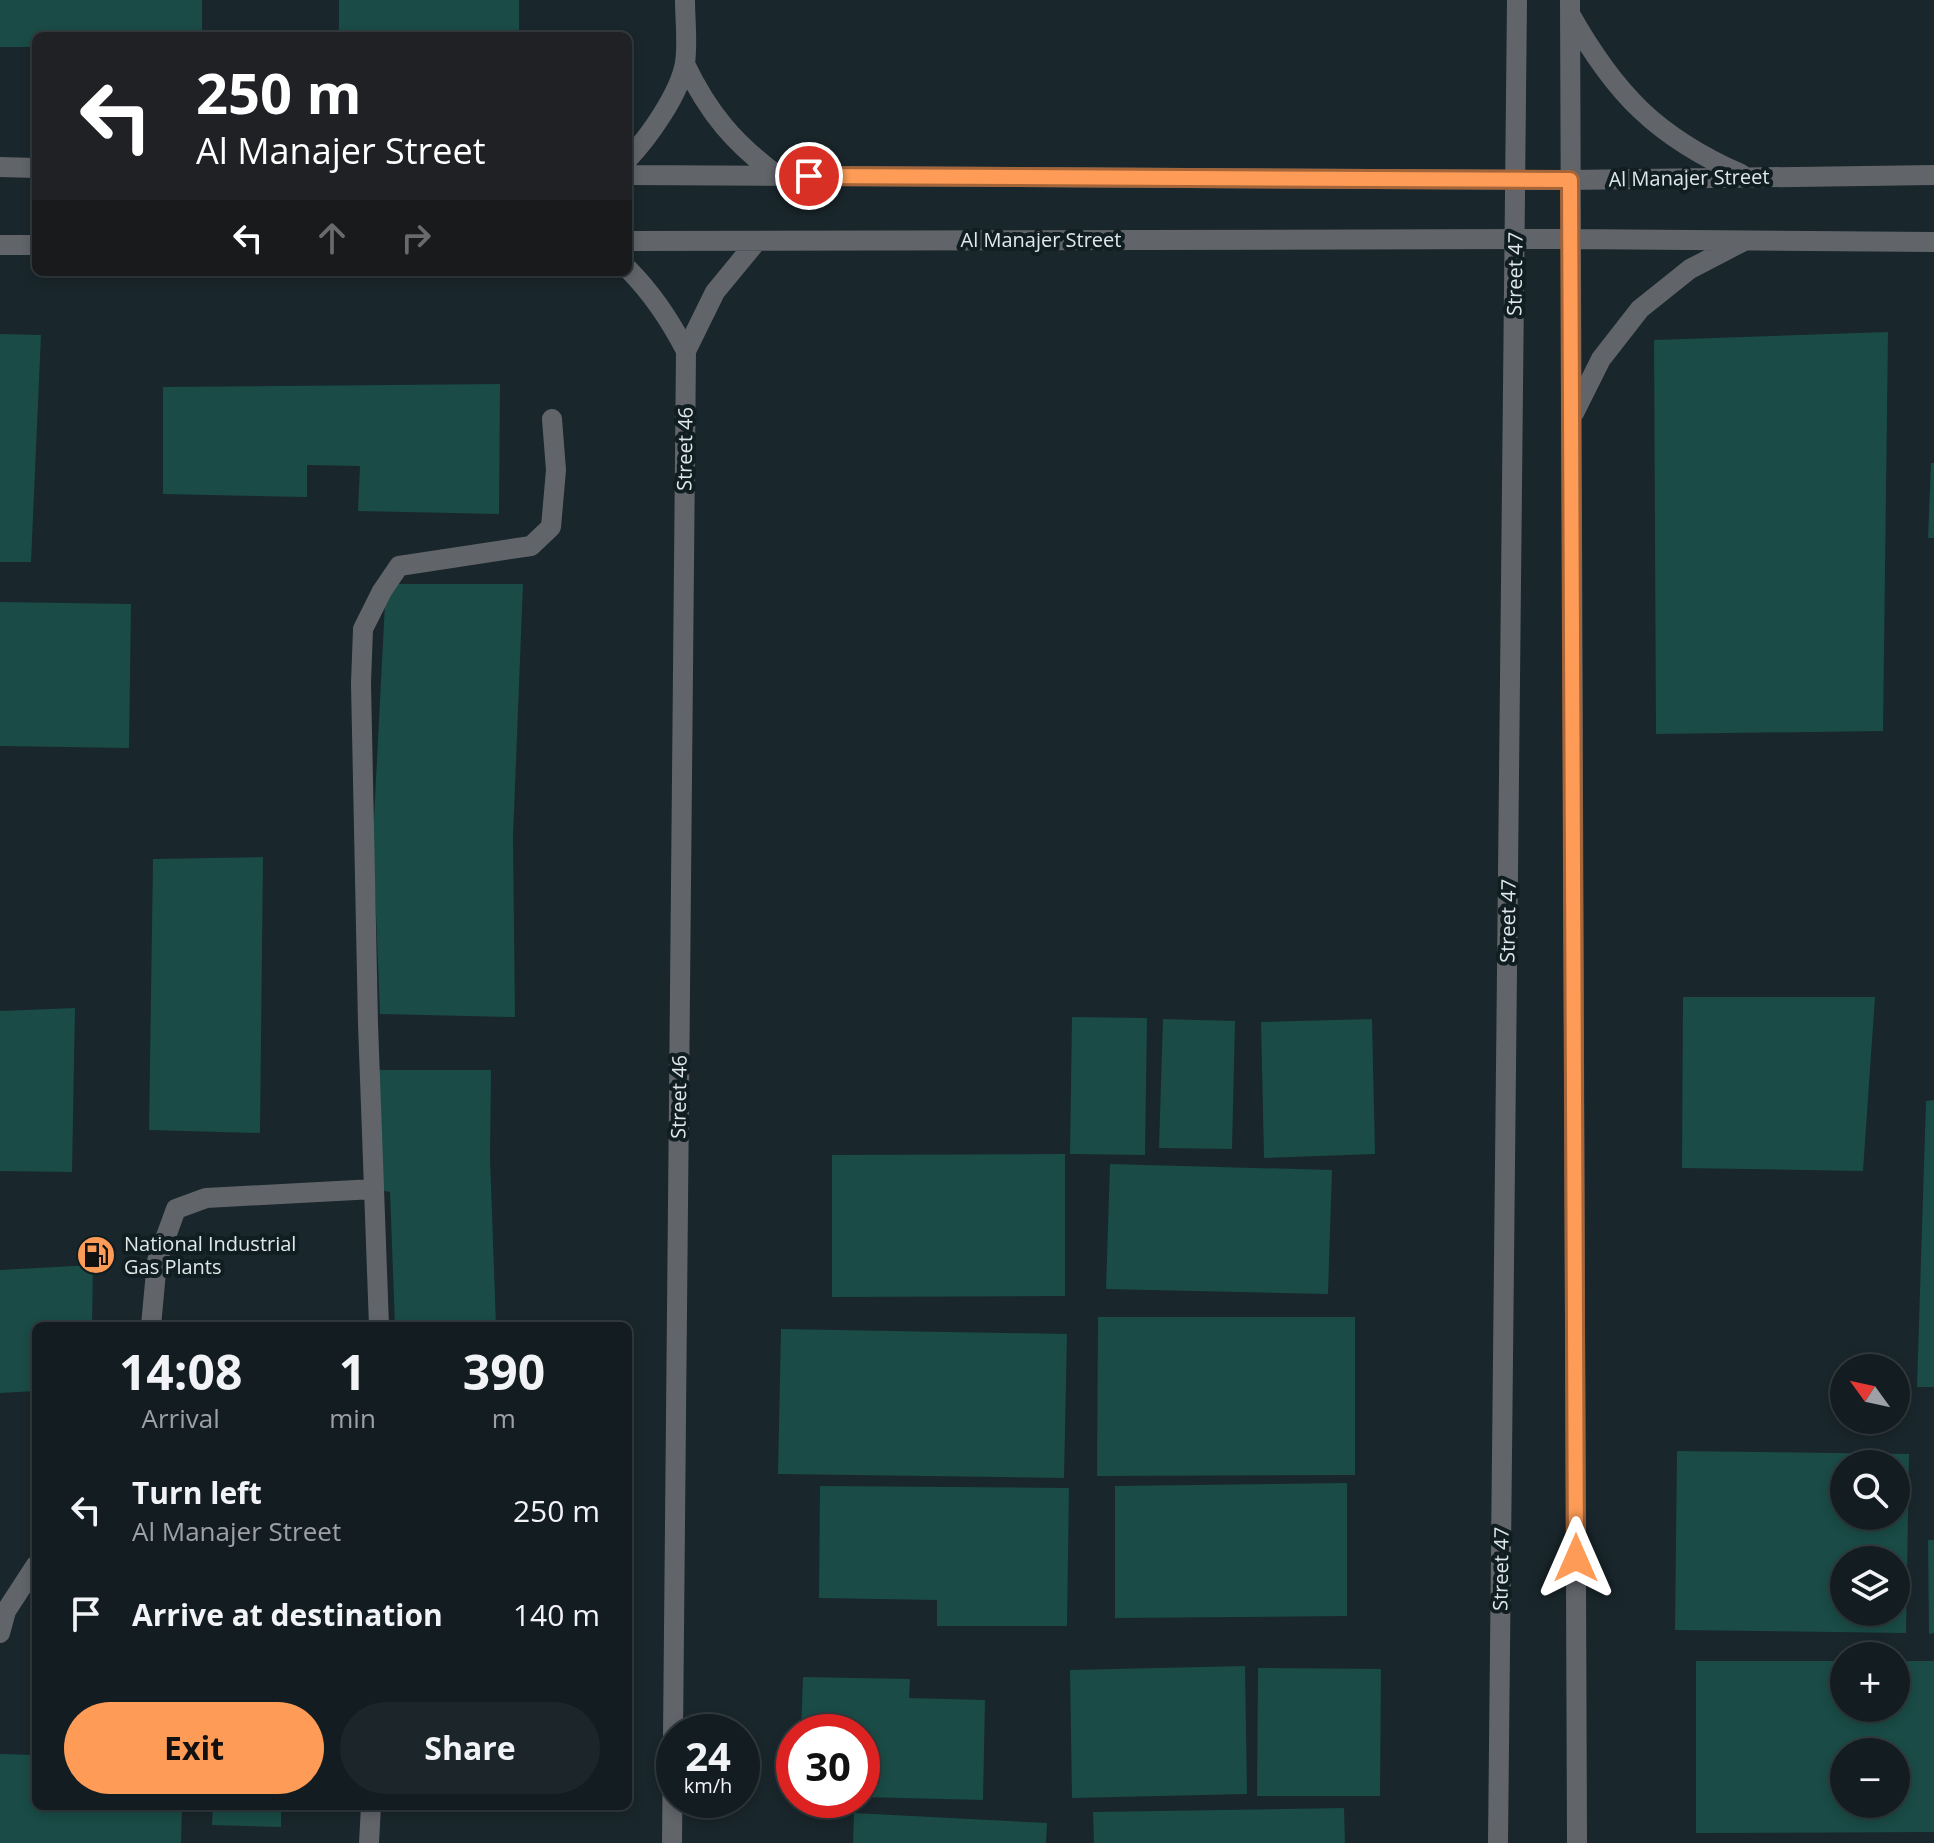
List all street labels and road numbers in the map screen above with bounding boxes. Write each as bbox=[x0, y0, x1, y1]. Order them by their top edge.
street label: Al Manajer Street bbox=[1608, 163, 1770, 192]
street label: Al Manajer Street bbox=[961, 226, 1121, 253]
street label: Street 47 bbox=[1500, 232, 1529, 316]
street label: Street 46 bbox=[670, 407, 699, 491]
street label: Street 47 bbox=[1493, 879, 1522, 963]
street label: Street 46 bbox=[664, 1055, 693, 1139]
street label: Street 47 bbox=[1486, 1527, 1515, 1611]

